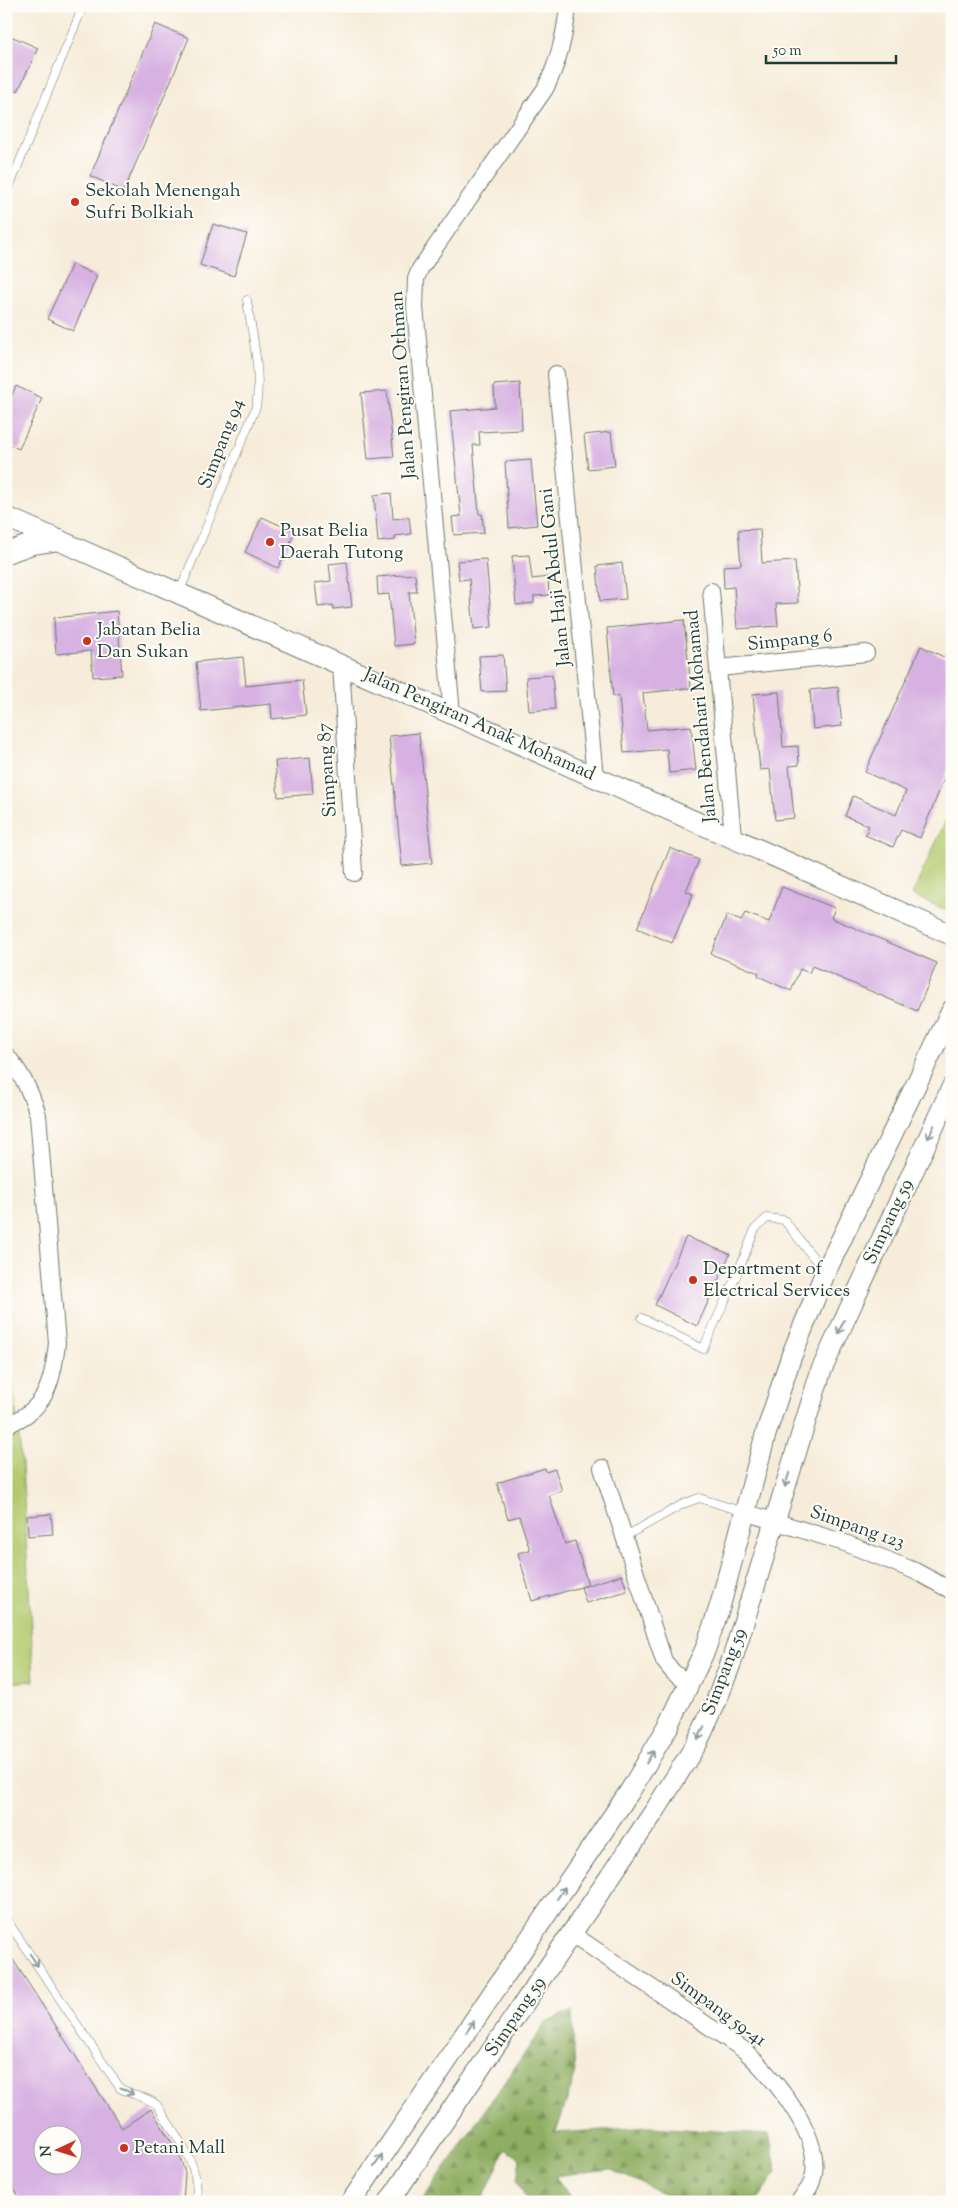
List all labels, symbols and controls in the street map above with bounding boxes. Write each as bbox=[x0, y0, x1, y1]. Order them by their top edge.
scale bar bbox=[766, 32, 896, 64]
text: 50 m bbox=[772, 41, 802, 62]
place label: Sekolah Menengah Sufri Bolkiah bbox=[85, 178, 241, 227]
marker: Sekolah Menengah Sufri Bolkiah bbox=[69, 196, 81, 208]
street label: Jalan Pengiran Othman bbox=[384, 290, 424, 481]
street label: Simpang 94 bbox=[192, 395, 252, 493]
street label: Jalan Haji Abdul Gani bbox=[533, 486, 579, 669]
place label: Pusat Belia Daerah Tutong bbox=[280, 518, 403, 567]
marker: Pusat Belia Daerah Tutong bbox=[264, 536, 276, 548]
street label: Jalan Bendahari Mohamad bbox=[679, 608, 725, 825]
place label: Jabatan Belia Dan Sukan bbox=[96, 617, 201, 666]
street label: Simpang 6 bbox=[746, 623, 834, 659]
marker: Jabatan Belia Dan Sukan bbox=[81, 635, 93, 647]
street label: Jalan Pengiran Anak Mohamad bbox=[358, 661, 600, 789]
street label: Simpang 87 bbox=[311, 721, 345, 818]
one-way arrow bbox=[926, 1124, 936, 1139]
street label: Simpang 59 bbox=[857, 1175, 921, 1269]
place label: Department of Electrical Services bbox=[703, 1256, 850, 1305]
marker: Department of Electrical Services bbox=[687, 1274, 699, 1286]
one-way arrow bbox=[836, 1319, 846, 1334]
one-way arrow bbox=[782, 1472, 792, 1488]
street label: Simpang 123 bbox=[806, 1499, 908, 1557]
street label: Simpang 59 bbox=[696, 1624, 754, 1720]
one-way arrow bbox=[696, 1725, 706, 1740]
one-way arrow bbox=[646, 1751, 656, 1765]
one-way arrow bbox=[556, 1886, 566, 1900]
one-way arrow bbox=[28, 1953, 39, 1967]
street label: Simpang 59-41 bbox=[664, 1966, 772, 2055]
street label: Simpang 59 bbox=[479, 1971, 553, 2063]
one-way arrow bbox=[465, 2020, 475, 2034]
one-way arrow bbox=[120, 2086, 135, 2096]
north arrow bbox=[32, 2126, 82, 2176]
place label: Petani Mall bbox=[134, 2135, 225, 2162]
marker: Petani Mall bbox=[118, 2142, 130, 2154]
text: N bbox=[37, 2144, 57, 2157]
one-way arrow bbox=[373, 2155, 383, 2169]

